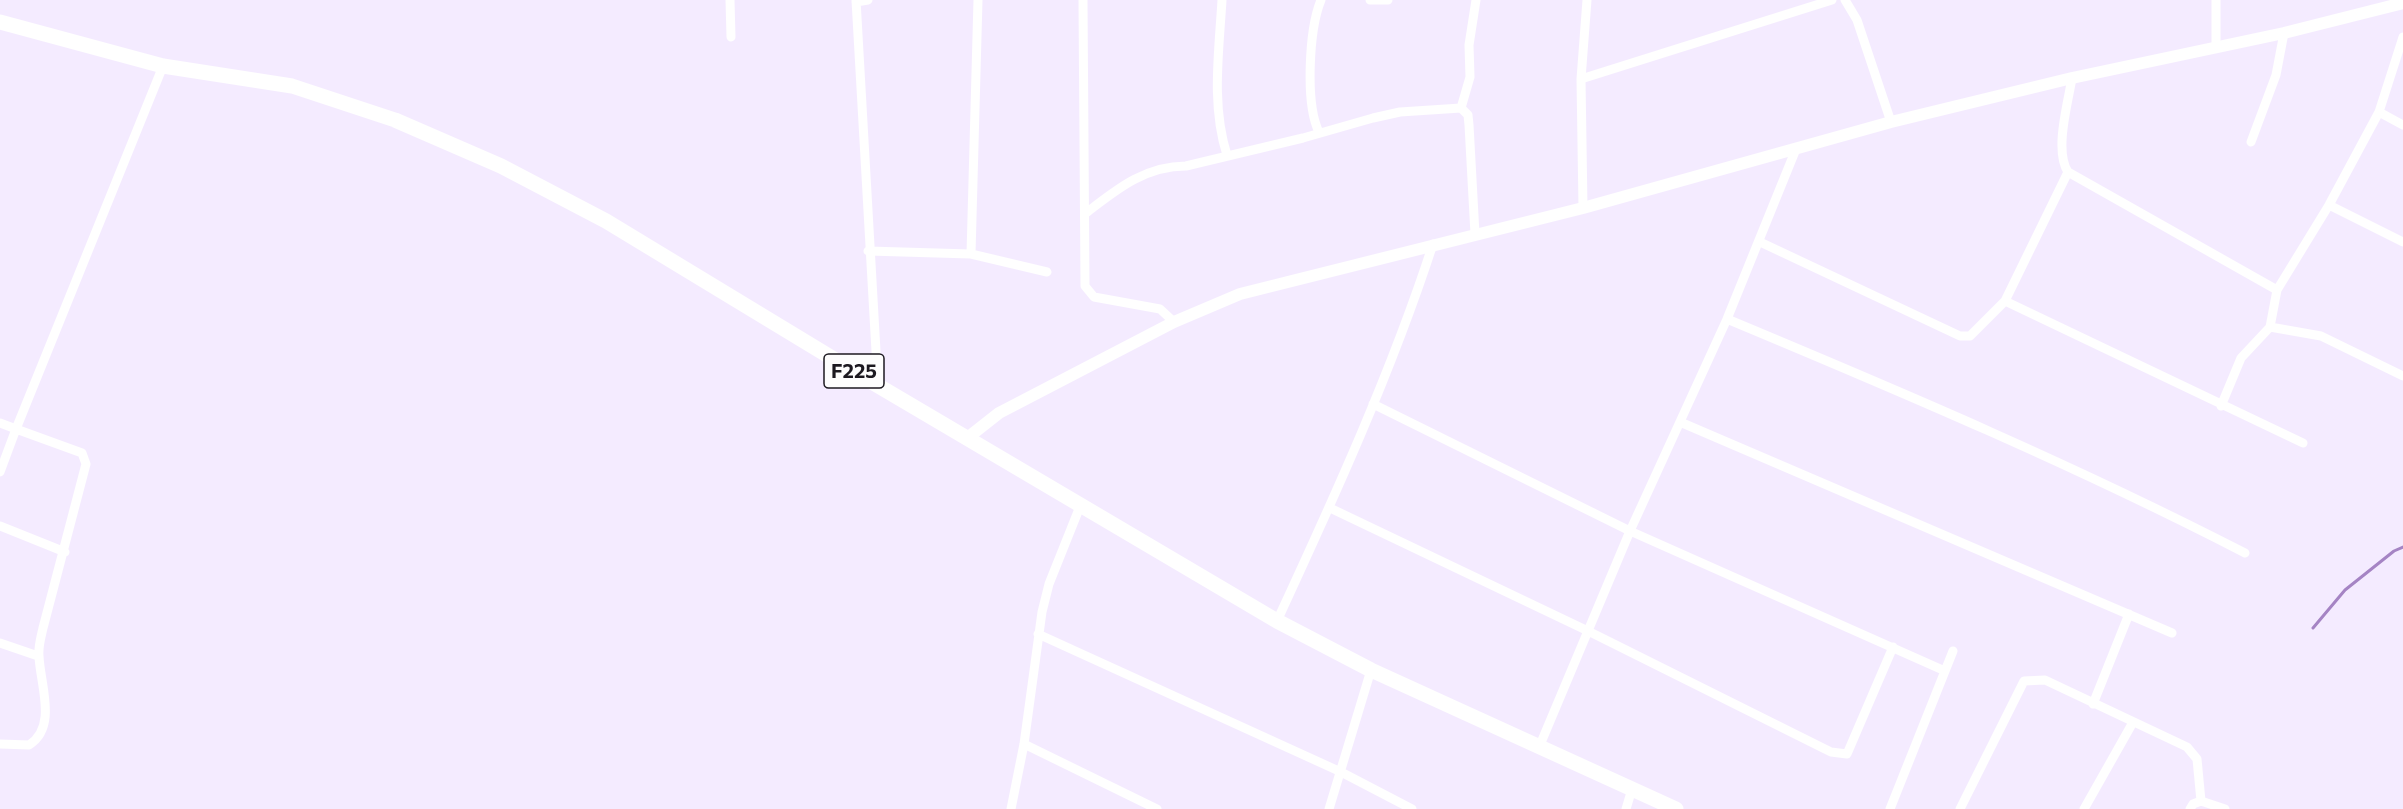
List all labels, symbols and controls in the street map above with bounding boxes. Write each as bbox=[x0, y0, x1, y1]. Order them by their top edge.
road number: F225 bbox=[824, 354, 884, 388]

